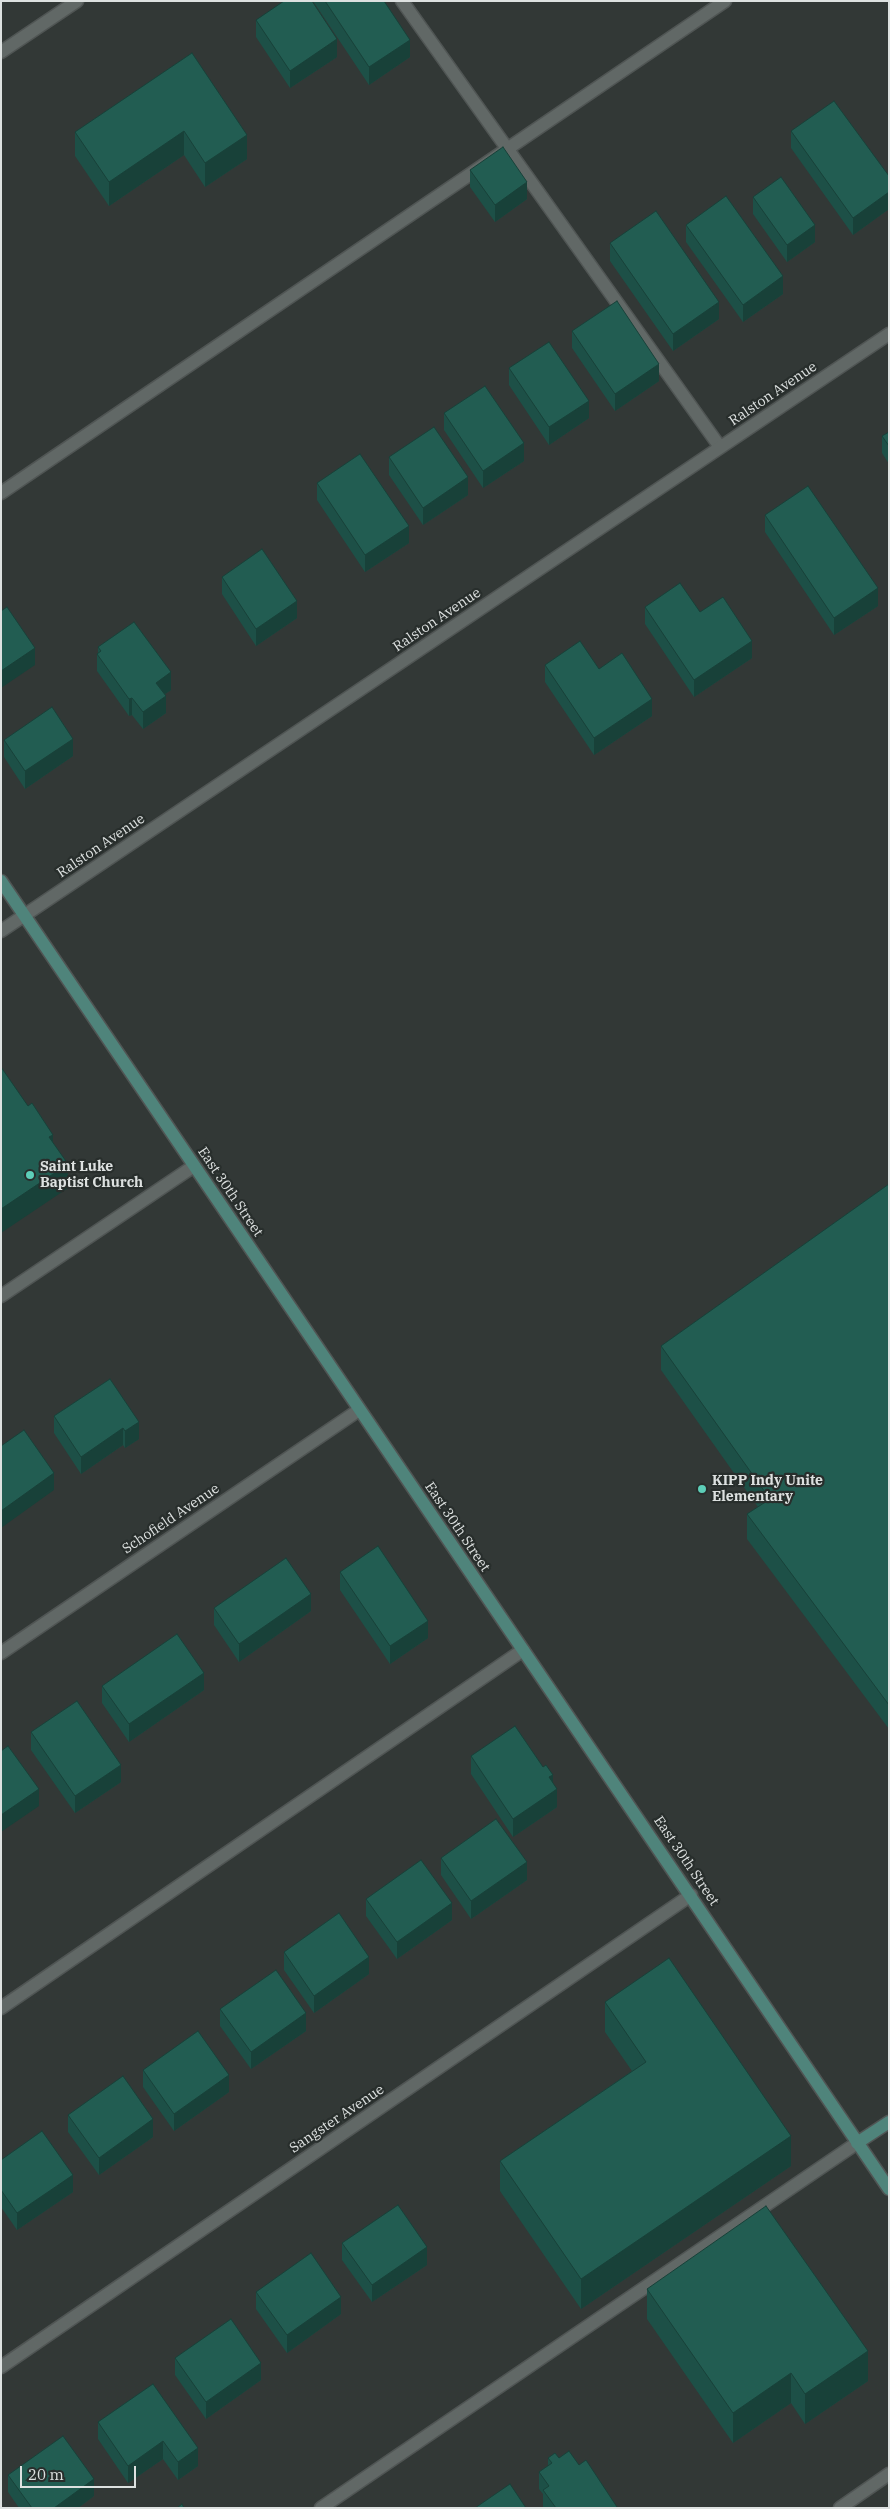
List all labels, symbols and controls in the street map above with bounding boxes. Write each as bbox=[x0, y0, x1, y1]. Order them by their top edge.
street label: Ralston Avenue bbox=[726, 358, 820, 430]
street label: Ralston Avenue bbox=[390, 584, 484, 656]
street label: Ralston Avenue bbox=[54, 810, 148, 882]
street label: East 30th Street bbox=[194, 1144, 266, 1240]
place label: Saint Luke Baptist Church bbox=[40, 1159, 143, 1192]
marker: Saint Luke Baptist Church bbox=[24, 1169, 36, 1181]
place label: KIPP Indy Unite Elementary bbox=[712, 1473, 823, 1505]
street label: East 30th Street bbox=[421, 1479, 493, 1575]
street label: Schofield Avenue bbox=[119, 1480, 223, 1558]
marker: KIPP Indy Unite Elementary bbox=[696, 1483, 708, 1495]
street label: East 30th Street bbox=[650, 1813, 722, 1909]
street label: Sangster Avenue bbox=[287, 2081, 387, 2157]
scale bar bbox=[22, 2456, 139, 2488]
text: 20 m bbox=[28, 2465, 64, 2484]

